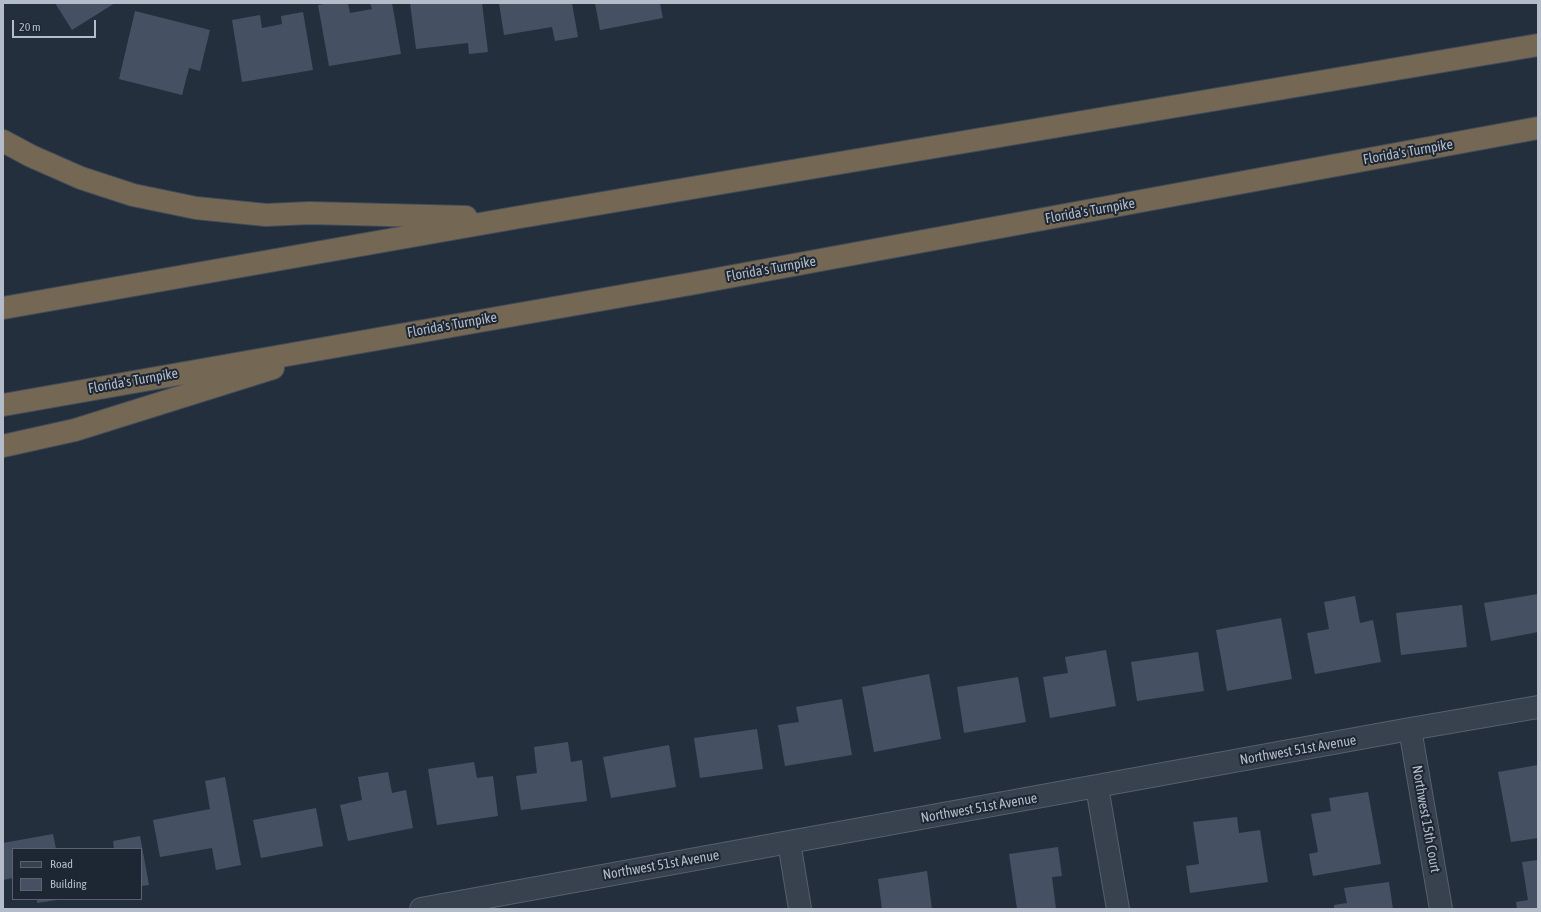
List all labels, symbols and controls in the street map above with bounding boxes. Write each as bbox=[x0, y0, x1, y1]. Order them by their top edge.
scale bar bbox=[14, 12, 98, 38]
text: 20 m bbox=[19, 20, 41, 34]
street label: Florida's Turnpike bbox=[1362, 136, 1454, 168]
street label: Florida's Turnpike bbox=[1044, 195, 1136, 227]
street label: Florida's Turnpike bbox=[725, 253, 817, 285]
street label: Florida's Turnpike bbox=[406, 309, 498, 341]
street label: Florida's Turnpike bbox=[87, 365, 179, 397]
street label: Northwest 51st Avenue bbox=[1238, 731, 1358, 769]
street label: Northwest 15th Court bbox=[1408, 764, 1444, 874]
street label: Northwest 51st Avenue bbox=[919, 789, 1039, 827]
street label: Northwest 51st Avenue bbox=[601, 846, 721, 884]
legend bbox=[12, 848, 142, 900]
text: Road bbox=[50, 857, 73, 871]
text: Building bbox=[50, 877, 87, 891]

